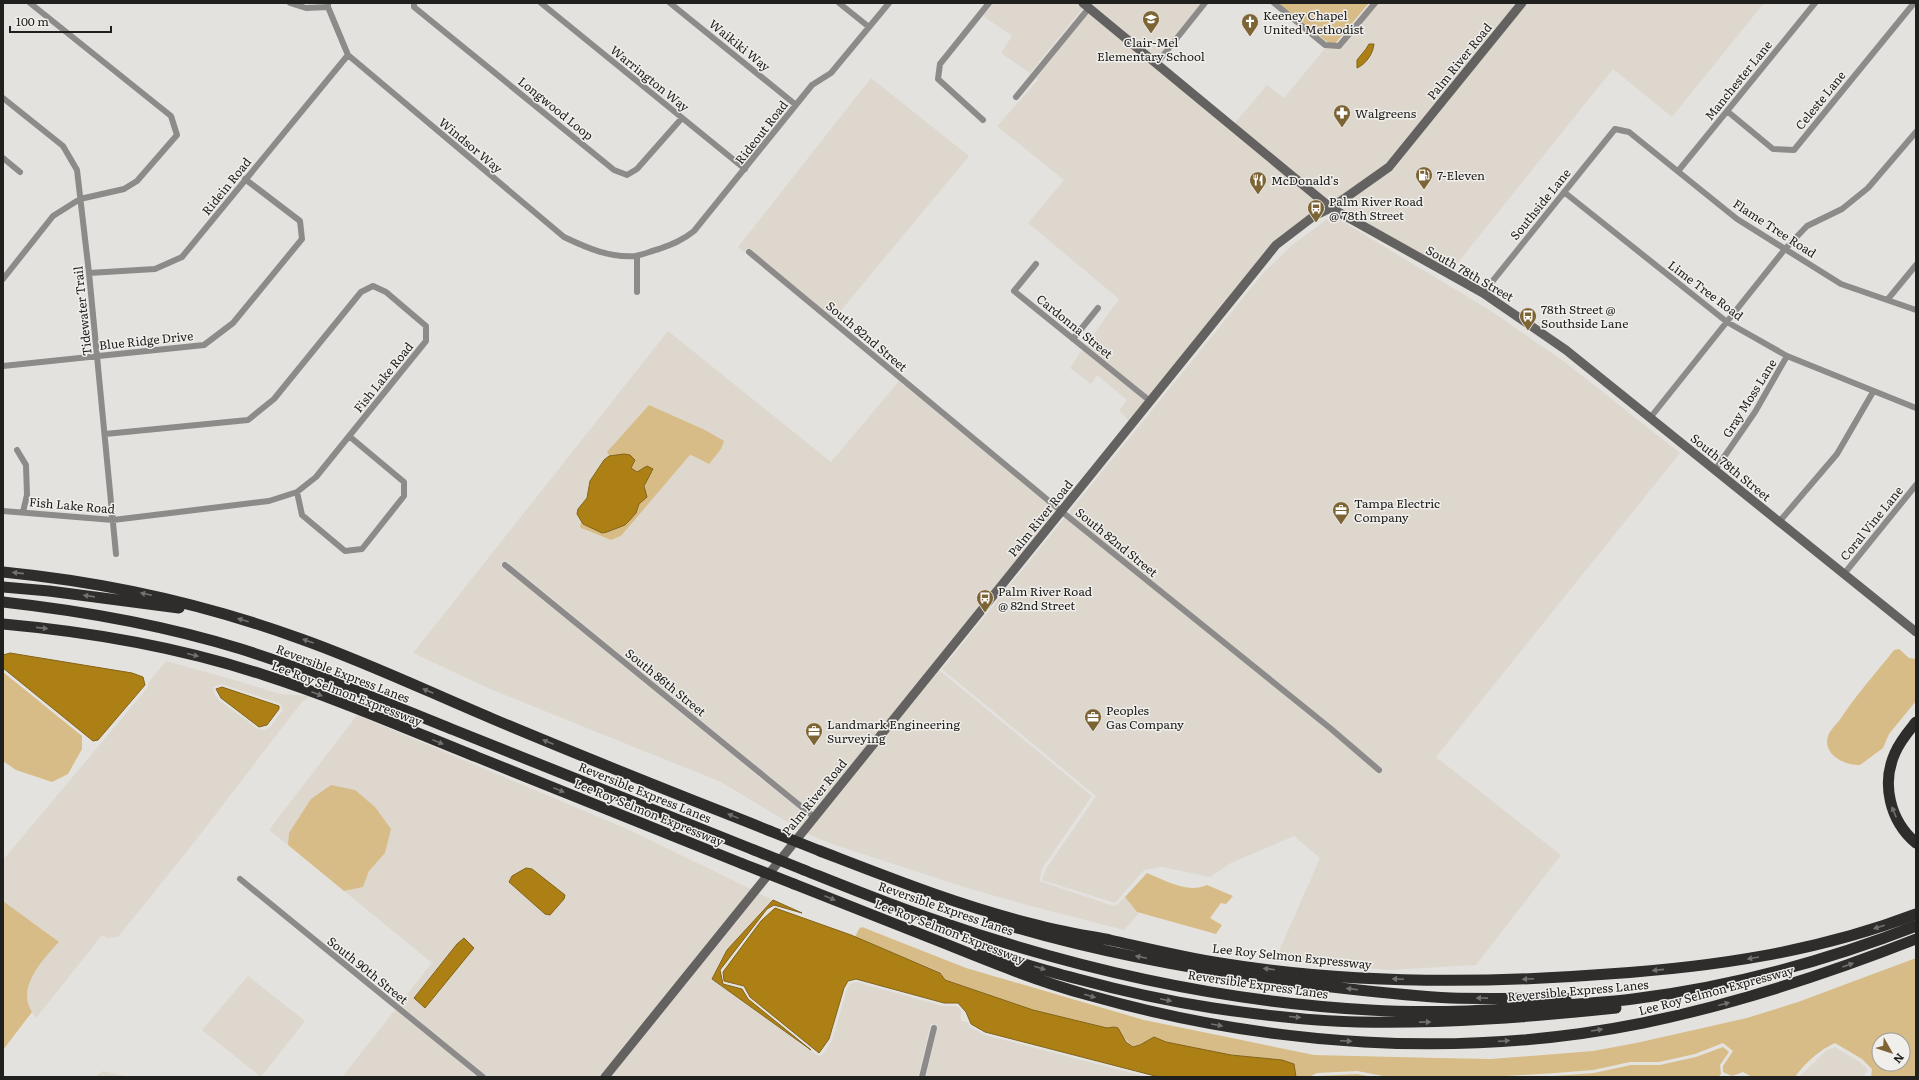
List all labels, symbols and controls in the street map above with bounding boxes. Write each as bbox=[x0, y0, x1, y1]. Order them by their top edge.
place label: Keeney Chapel United Methodist bbox=[1263, 6, 1364, 38]
scale bar bbox=[10, 8, 111, 34]
school or university icon: Clair-Mel Elementary School bbox=[1141, 9, 1161, 34]
text: 100 m bbox=[16, 12, 49, 30]
church icon: Keeney Chapel United Methodist bbox=[1240, 12, 1260, 37]
street label: Waikiki Way bbox=[706, 15, 774, 75]
street label: Palm River Road bbox=[1422, 18, 1496, 103]
place label: Clair-Mel Elementary School bbox=[1097, 33, 1205, 65]
street label: Manchester Lane bbox=[1700, 36, 1776, 124]
street label: Warrington Way bbox=[607, 40, 693, 116]
street label: Celeste Lane bbox=[1791, 67, 1849, 133]
street label: Longwood Loop bbox=[515, 72, 597, 144]
street label: Rideout Road bbox=[730, 96, 792, 168]
pharmacy icon: Walgreens bbox=[1332, 103, 1352, 128]
place label: Walgreens bbox=[1355, 104, 1417, 122]
street label: Windsor Way bbox=[435, 113, 507, 177]
street label: Ridein Road bbox=[197, 153, 255, 219]
street label: Southside Lane bbox=[1505, 164, 1575, 244]
fuel station icon: 7-Eleven bbox=[1414, 165, 1434, 190]
place label: 7-Eleven bbox=[1437, 166, 1485, 184]
restaurant icon: McDonald's bbox=[1248, 170, 1268, 195]
place label: McDonald's bbox=[1271, 171, 1339, 189]
place label: Palm River Road @ 78th Street bbox=[1329, 192, 1424, 224]
street label: Flame Tree Road bbox=[1730, 194, 1821, 262]
bus stop icon: Palm River Road @ 78th Street bbox=[1306, 198, 1326, 223]
street label: South 78th Street bbox=[1423, 240, 1517, 306]
street label: Lime Tree Road bbox=[1665, 256, 1748, 325]
street label: Tidewater Trail bbox=[68, 265, 96, 357]
street label: Cardonna Street bbox=[1033, 290, 1117, 362]
street label: South 82nd Street bbox=[822, 297, 912, 375]
place label: 78th Street @ Southside Lane bbox=[1541, 300, 1628, 332]
bus stop icon: 78th Street @ Southside Lane bbox=[1518, 306, 1538, 331]
street label: Blue Ridge Drive bbox=[98, 326, 194, 354]
street label: Fish Lake Road bbox=[349, 337, 418, 416]
street label: Gray Moss Lane bbox=[1718, 355, 1780, 441]
street label: South 78th Street bbox=[1687, 429, 1775, 505]
street label: Palm River Road bbox=[1003, 475, 1077, 560]
street label: Coral Vine Lane bbox=[1835, 482, 1907, 564]
street label: Fish Lake Road bbox=[28, 492, 116, 518]
place label: Tampa Electric Company bbox=[1354, 494, 1440, 526]
office icon: Tampa Electric Company bbox=[1331, 500, 1351, 525]
street label: South 82nd Street bbox=[1072, 503, 1162, 581]
one-way arrow bbox=[12, 570, 24, 577]
place label: Palm River Road @ 82nd Street bbox=[998, 582, 1093, 614]
bus stop icon: Palm River Road @ 82nd Street bbox=[975, 588, 995, 613]
one-way arrow bbox=[140, 591, 153, 597]
one-way arrow bbox=[83, 593, 95, 599]
one-way arrow bbox=[237, 617, 249, 623]
one-way arrow bbox=[36, 624, 48, 631]
one-way arrow bbox=[302, 638, 314, 644]
street label: Reversible Express Lanes bbox=[274, 639, 413, 707]
street label: South 86th Street bbox=[622, 644, 710, 720]
one-way arrow bbox=[187, 652, 200, 658]
street label: Lee Roy Selmon Expressway bbox=[269, 656, 425, 730]
one-way arrow bbox=[422, 688, 434, 694]
one-way arrow bbox=[312, 691, 324, 697]
place label: Peoples Gas Company bbox=[1106, 701, 1184, 733]
office icon: Peoples Gas Company bbox=[1083, 707, 1103, 732]
place label: Landmark Engineering Surveying bbox=[827, 715, 960, 747]
office icon: Landmark Engineering Surveying bbox=[804, 721, 824, 746]
one-way arrow bbox=[541, 738, 553, 744]
one-way arrow bbox=[433, 739, 445, 745]
street label: Palm River Road bbox=[777, 754, 851, 839]
street label: Reversible Express Lanes bbox=[576, 757, 715, 827]
street label: Lee Roy Selmon Expressway bbox=[571, 774, 727, 850]
one-way arrow bbox=[553, 787, 564, 793]
one-way arrow bbox=[1890, 805, 1896, 817]
one-way arrow bbox=[727, 813, 739, 819]
street label: Reversible Express Lanes bbox=[876, 876, 1016, 940]
street label: Lee Roy Selmon Expressway bbox=[872, 894, 1028, 968]
one-way arrow bbox=[824, 896, 836, 902]
one-way arrow bbox=[1873, 924, 1885, 930]
street label: South 90th Street bbox=[324, 932, 412, 1008]
street label: Lee Roy Selmon Expressway bbox=[1211, 939, 1373, 973]
one-way arrow bbox=[1135, 954, 1147, 960]
one-way arrow bbox=[1747, 956, 1759, 962]
street label: Lee Roy Selmon Expressway bbox=[1636, 961, 1796, 1019]
one-way arrow bbox=[1843, 962, 1855, 968]
one-way arrow bbox=[1034, 965, 1046, 971]
street label: Reversible Express Lanes bbox=[1187, 965, 1330, 1003]
one-way arrow bbox=[1263, 966, 1275, 972]
one-way arrow bbox=[1652, 967, 1664, 973]
street label: Reversible Express Lanes bbox=[1507, 975, 1650, 1005]
one-way arrow bbox=[1391, 976, 1404, 982]
one-way arrow bbox=[1522, 976, 1534, 983]
one-way arrow bbox=[1346, 986, 1358, 992]
one-way arrow bbox=[1085, 993, 1097, 999]
one-way arrow bbox=[1475, 995, 1488, 1001]
one-way arrow bbox=[1160, 997, 1172, 1003]
one-way arrow bbox=[1718, 1000, 1731, 1006]
one-way arrow bbox=[1289, 1014, 1301, 1021]
one-way arrow bbox=[1419, 1019, 1432, 1025]
one-way arrow bbox=[1211, 1023, 1223, 1029]
one-way arrow bbox=[1591, 1027, 1603, 1033]
north arrow bbox=[1871, 1032, 1911, 1072]
one-way arrow bbox=[1498, 1037, 1510, 1044]
one-way arrow bbox=[1340, 1038, 1352, 1045]
text: N bbox=[1890, 1050, 1909, 1068]

